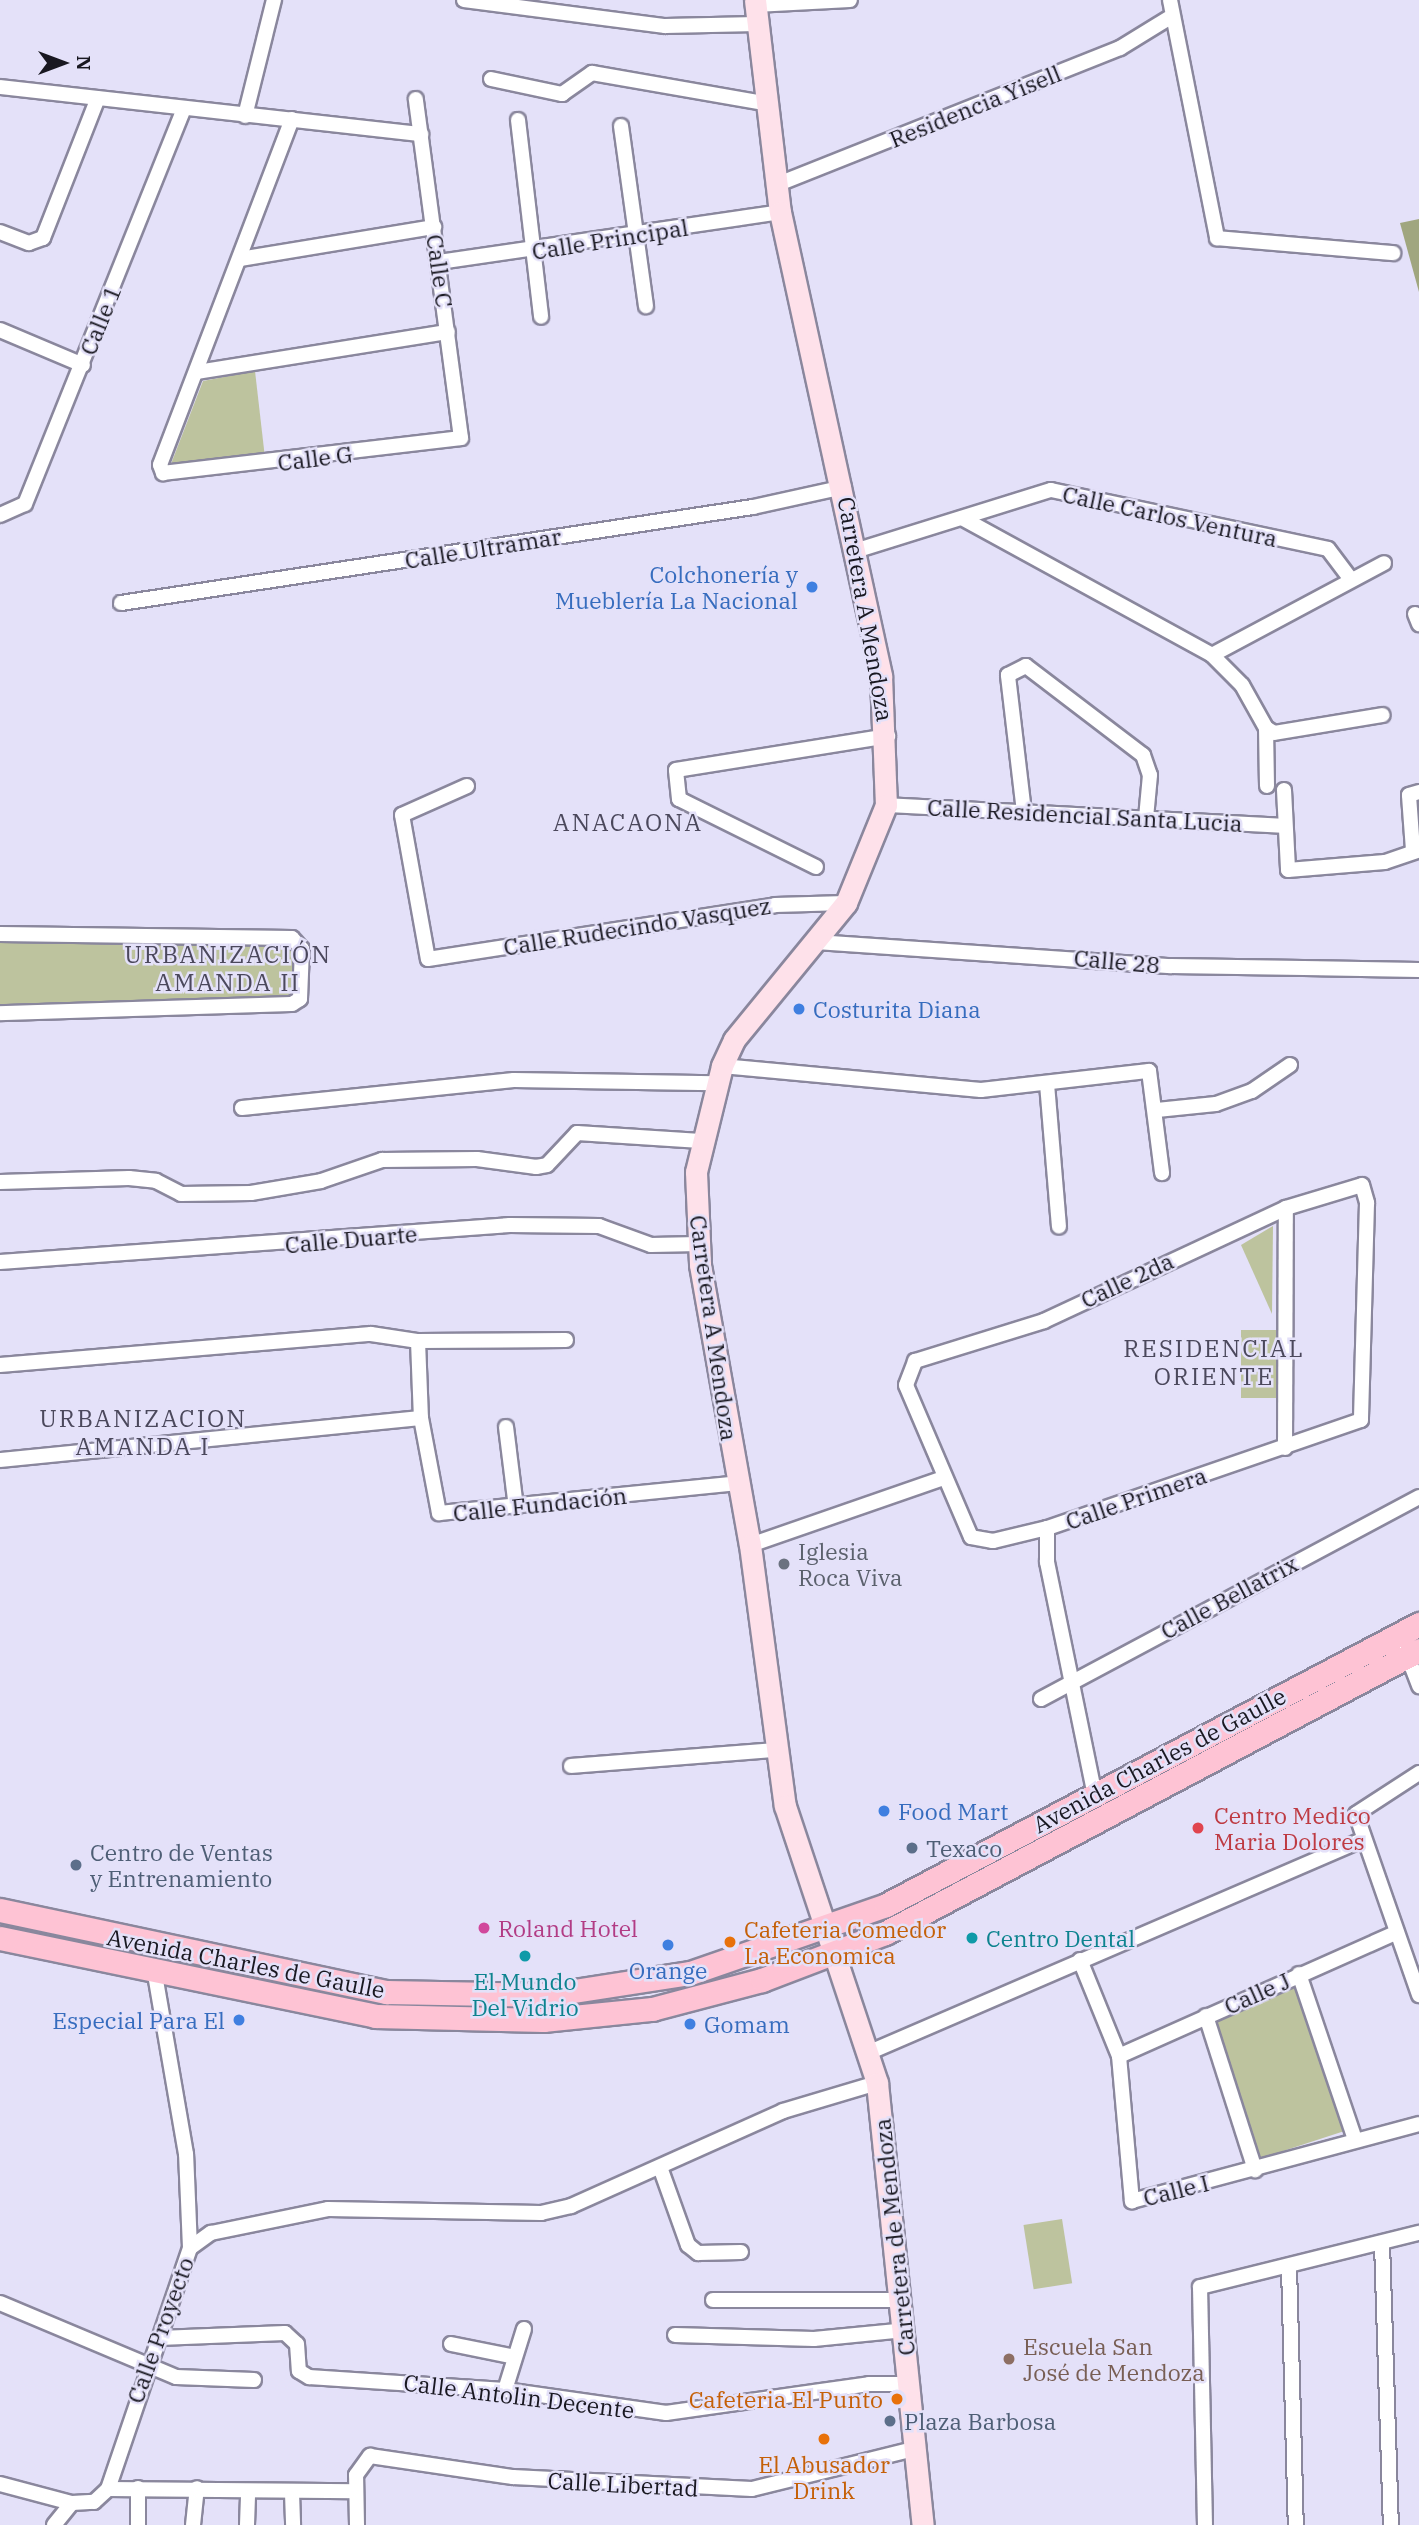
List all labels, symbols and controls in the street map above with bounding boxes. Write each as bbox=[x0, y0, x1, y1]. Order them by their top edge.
north arrow bbox=[28, 28, 98, 98]
text: N bbox=[72, 55, 96, 71]
street label: Residencia Yisell bbox=[885, 59, 1065, 153]
street label: Calle Principal bbox=[530, 213, 690, 265]
street label: Calle C bbox=[421, 233, 459, 309]
street label: Calle 1 bbox=[74, 281, 126, 359]
street label: Calle G bbox=[276, 440, 354, 476]
street label: Calle Carlos Ventura bbox=[1060, 480, 1280, 552]
street label: Carretera A Mendoza bbox=[833, 495, 899, 723]
street label: Calle Ultramar bbox=[403, 522, 563, 574]
place label: Colchonería y Mueblería La Nacional bbox=[555, 560, 798, 614]
marker: Colchonería y Mueblería La Nacional bbox=[804, 579, 820, 595]
street label: Calle Residencial Santa Lucia bbox=[927, 793, 1243, 837]
district label: ANACAONA bbox=[554, 809, 702, 837]
street label: Calle Rudecindo Vasquez bbox=[501, 891, 773, 961]
district label: URBANIZACIÓN AMANDA II bbox=[126, 941, 330, 997]
street label: Calle 28 bbox=[1073, 943, 1161, 979]
place label: Costurita Diana bbox=[813, 995, 981, 1023]
marker: Costurita Diana bbox=[791, 1001, 807, 1017]
street label: Carretera A Mendoza bbox=[684, 1213, 744, 1443]
street label: Calle Duarte bbox=[284, 1219, 418, 1259]
street label: Calle 2da bbox=[1076, 1247, 1178, 1313]
district label: RESIDENCIAL ORIENTE bbox=[1125, 1335, 1303, 1391]
district label: URBANIZACION AMANDA I bbox=[41, 1405, 245, 1461]
street label: Calle Primera bbox=[1062, 1461, 1210, 1535]
street label: Calle Fundación bbox=[452, 1481, 628, 1527]
place label: Iglesia Roca Viva bbox=[798, 1537, 903, 1591]
street label: Calle Bellatrix bbox=[1156, 1549, 1302, 1645]
marker: Iglesia Roca Viva bbox=[776, 1556, 792, 1572]
street label: Avenida Charles de Gaulle bbox=[1028, 1682, 1290, 1838]
place label: Food Mart bbox=[898, 1797, 1008, 1825]
place label: Centro Medico Maria Dolores bbox=[1214, 1801, 1371, 1855]
marker: Food Mart bbox=[876, 1803, 892, 1819]
marker: Centro Medico Maria Dolores bbox=[1188, 1818, 1208, 1838]
place label: Texaco bbox=[926, 1834, 1002, 1862]
place label: Centro de Ventas y Entrenamiento bbox=[90, 1838, 273, 1892]
marker: Texaco bbox=[904, 1840, 920, 1856]
marker: Centro de Ventas y Entrenamiento bbox=[68, 1857, 84, 1873]
place label: Roland Hotel bbox=[498, 1914, 638, 1942]
place label: Cafeteria Comedor La Economica bbox=[744, 1915, 946, 1969]
marker: Roland Hotel bbox=[476, 1920, 492, 1936]
street label: Avenida Charles de Gaulle bbox=[105, 1923, 387, 2003]
place label: Centro Dental bbox=[986, 1924, 1135, 1952]
marker: Centro Dental bbox=[964, 1930, 980, 1946]
marker: Cafeteria Comedor La Economica bbox=[722, 1934, 738, 1950]
marker: Orange bbox=[660, 1937, 676, 1953]
marker: El Mundo Del Vidrio bbox=[517, 1948, 533, 1964]
place label: Orange bbox=[629, 1956, 707, 1984]
street label: Calle J bbox=[1220, 1966, 1294, 2020]
place label: El Mundo Del Vidrio bbox=[471, 1967, 579, 2021]
place label: Especial Para El bbox=[52, 2006, 225, 2034]
place label: Gomam bbox=[704, 2010, 790, 2038]
marker: Especial Para El bbox=[231, 2012, 247, 2028]
marker: Gomam bbox=[682, 2016, 698, 2032]
street label: Carretera de Mendoza bbox=[868, 2117, 920, 2357]
street label: Calle I bbox=[1140, 2169, 1212, 2211]
street label: Calle Proyecto bbox=[121, 2253, 199, 2407]
place label: Escuela San José de Mendoza bbox=[1023, 2332, 1205, 2386]
marker: Escuela San José de Mendoza bbox=[1001, 2351, 1017, 2367]
street label: Calle Antolin Decente bbox=[402, 2368, 636, 2424]
place label: Cafeteria El Punto bbox=[689, 2385, 883, 2413]
marker: Cafeteria El Punto bbox=[889, 2391, 905, 2407]
place label: Plaza Barbosa bbox=[904, 2407, 1056, 2435]
marker: Plaza Barbosa bbox=[882, 2413, 898, 2429]
marker: El Abusador Drink bbox=[816, 2431, 832, 2447]
place label: El Abusador Drink bbox=[758, 2450, 890, 2504]
street label: Calle Libertad bbox=[547, 2466, 699, 2502]

